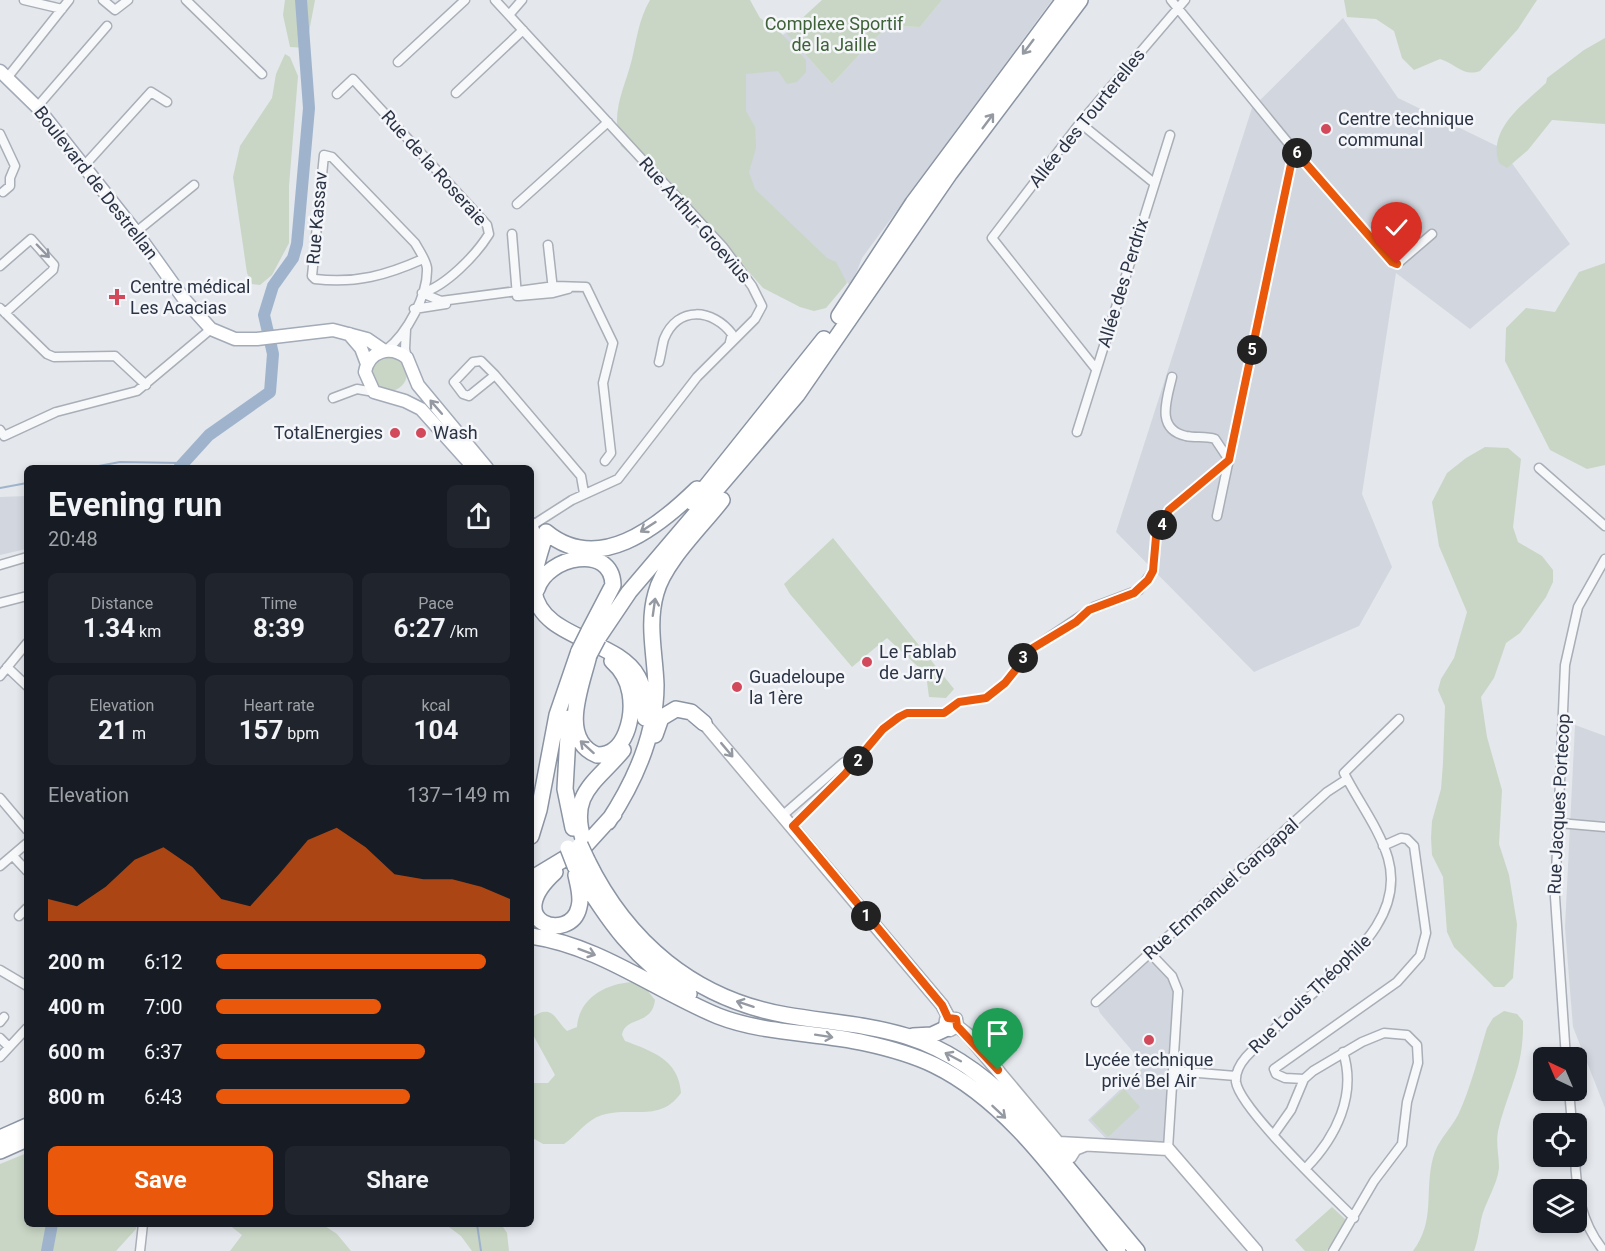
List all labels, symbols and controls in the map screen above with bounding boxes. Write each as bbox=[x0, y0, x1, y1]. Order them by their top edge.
park label: Complexe Sportif de la Jaille bbox=[765, 13, 904, 55]
one-way arrow bbox=[1022, 38, 1035, 54]
street label: Allée des Tourterelles bbox=[1024, 44, 1149, 191]
street label: Boulevard de Destrellan bbox=[30, 102, 163, 264]
street label: Rue de la Roseraie bbox=[377, 106, 492, 229]
place label: Centre technique communal bbox=[1338, 108, 1474, 150]
one-way arrow bbox=[982, 114, 994, 130]
marker: Centre technique communal bbox=[1319, 122, 1333, 136]
pin: 6 bbox=[1282, 138, 1312, 168]
text: 6 bbox=[1292, 143, 1302, 162]
street label: Rue Arthur Groevius bbox=[635, 152, 756, 287]
street label: Rue Kassav bbox=[302, 170, 331, 265]
pin bbox=[1371, 202, 1422, 264]
icon: check bbox=[1380, 211, 1413, 244]
street label: Allée des Perdrix bbox=[1093, 216, 1152, 350]
one-way arrow bbox=[36, 243, 50, 258]
place label: Centre médical Les Acacias bbox=[130, 276, 250, 318]
marker: Centre médical Les Acacias bbox=[108, 288, 126, 306]
pin: 5 bbox=[1237, 335, 1267, 365]
text: 5 bbox=[1247, 340, 1257, 359]
one-way arrow bbox=[429, 400, 443, 415]
place label: TotalEnergies bbox=[274, 422, 383, 443]
place label: Wash bbox=[433, 422, 478, 443]
marker: TotalEnergies bbox=[388, 426, 402, 440]
marker: Wash bbox=[414, 426, 428, 440]
text: Evening run bbox=[48, 485, 222, 524]
button: share bbox=[447, 485, 510, 548]
pin: 4 bbox=[1147, 510, 1177, 540]
text: 4 bbox=[1157, 515, 1167, 534]
one-way arrow bbox=[640, 521, 656, 533]
text: 20:48 bbox=[48, 527, 98, 551]
text: Distance bbox=[91, 594, 153, 613]
text: Time bbox=[261, 594, 297, 613]
text: Pace bbox=[418, 594, 454, 613]
one-way arrow bbox=[648, 598, 659, 618]
text: 1.34 bbox=[83, 613, 135, 643]
text: 8:39 bbox=[253, 613, 305, 643]
text: 6:27 bbox=[394, 613, 446, 643]
text: km bbox=[135, 622, 161, 641]
text: /km bbox=[446, 622, 478, 641]
place label: Le Fablab de Jarry bbox=[879, 641, 957, 683]
pin: 3 bbox=[1008, 643, 1038, 673]
text: 3 bbox=[1018, 648, 1028, 667]
marker: Le Fablab de Jarry bbox=[860, 655, 874, 669]
place label: Guadeloupe la 1ère bbox=[749, 666, 845, 708]
marker: Guadeloupe la 1ère bbox=[730, 680, 744, 694]
text: Elevation bbox=[90, 696, 154, 715]
text: Heart rate bbox=[243, 696, 315, 715]
text: kcal bbox=[422, 696, 450, 715]
street label: Rue Jacques Portecop bbox=[1543, 713, 1574, 895]
text: 21 bbox=[98, 715, 128, 745]
text: 157 bbox=[239, 715, 283, 745]
text: 104 bbox=[414, 715, 458, 745]
text: m bbox=[128, 724, 146, 743]
text: bpm bbox=[283, 724, 319, 743]
one-way arrow bbox=[579, 740, 594, 754]
one-way arrow bbox=[720, 742, 733, 758]
pin: 2 bbox=[843, 746, 873, 776]
text: 2 bbox=[853, 751, 863, 770]
text: Elevation bbox=[48, 783, 129, 807]
text: 137–149 m bbox=[407, 783, 510, 807]
street label: Rue Emmanuel Gangapal bbox=[1139, 814, 1302, 964]
pin: 1 bbox=[851, 901, 881, 931]
text: 1 bbox=[861, 906, 871, 925]
street label: Rue Louis Théophile bbox=[1244, 930, 1375, 1057]
one-way arrow bbox=[577, 947, 596, 958]
text: 200 m bbox=[48, 950, 105, 974]
text: 6:12 bbox=[144, 950, 183, 974]
text: 400 m bbox=[48, 995, 105, 1019]
text: 7:00 bbox=[144, 995, 183, 1019]
one-way arrow bbox=[736, 998, 755, 1009]
pin bbox=[972, 1008, 1023, 1070]
icon: arrive bbox=[981, 1017, 1014, 1050]
one-way arrow bbox=[814, 1031, 833, 1042]
marker: Lycée technique privé Bel Air bbox=[1142, 1033, 1156, 1047]
text: 600 m bbox=[48, 1040, 105, 1064]
text: 6:37 bbox=[144, 1040, 183, 1064]
north arrow bbox=[1533, 1047, 1587, 1101]
map controls bbox=[1533, 1047, 1587, 1233]
place label: Lycée technique privé Bel Air bbox=[1085, 1049, 1213, 1091]
one-way arrow bbox=[944, 1051, 962, 1063]
text: 800 m bbox=[48, 1085, 105, 1109]
text: 6:43 bbox=[144, 1085, 183, 1109]
one-way arrow bbox=[991, 1105, 1006, 1119]
button: locate bbox=[1533, 1113, 1587, 1167]
button: Save bbox=[48, 1146, 273, 1215]
button: Share bbox=[285, 1146, 510, 1215]
button: layers bbox=[1533, 1179, 1587, 1233]

